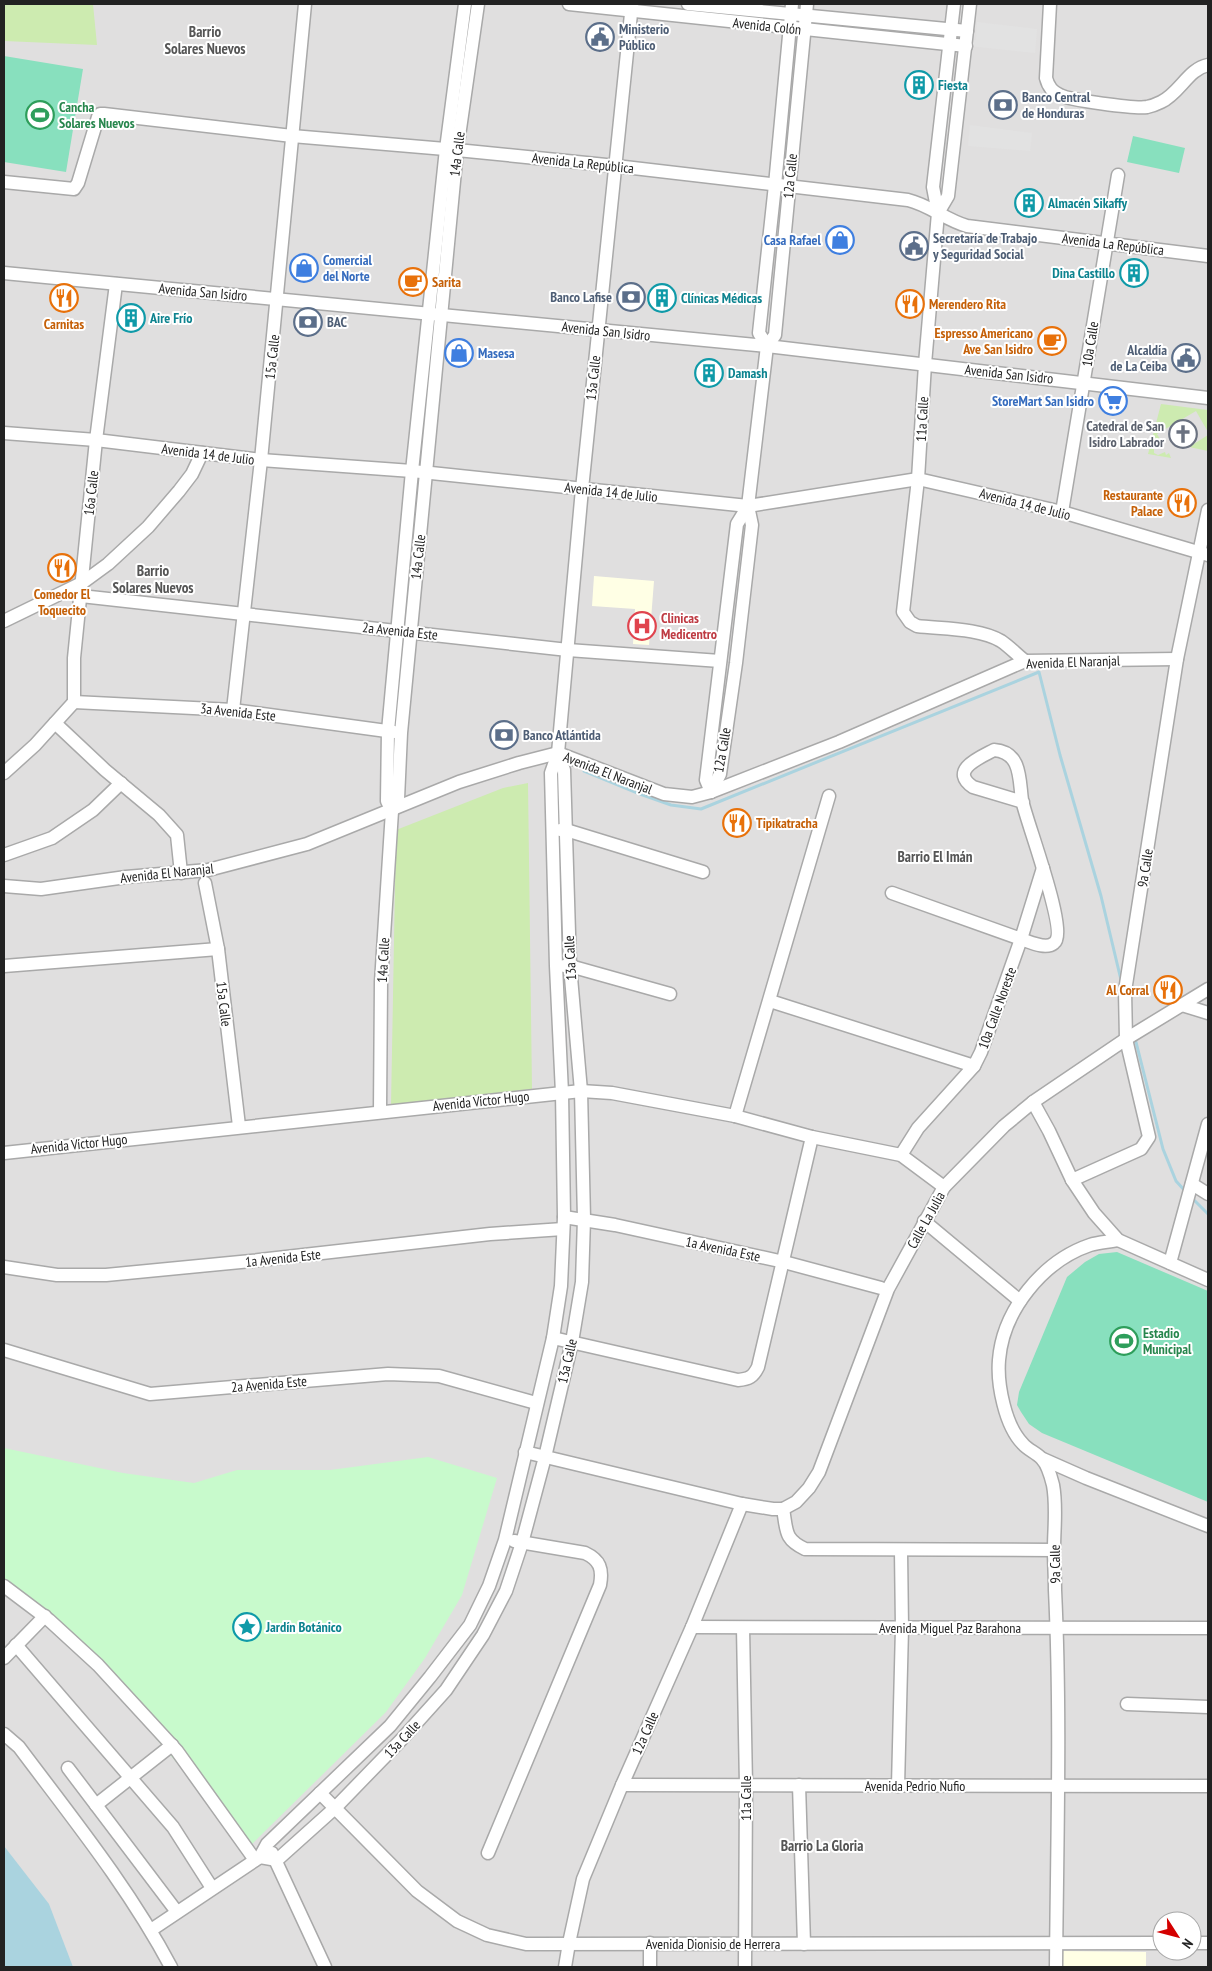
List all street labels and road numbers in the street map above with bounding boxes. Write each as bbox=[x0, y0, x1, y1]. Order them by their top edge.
street label: Avenida Colón bbox=[732, 13, 802, 39]
street label: 14a Calle bbox=[445, 130, 469, 178]
street label: Avenida La República bbox=[531, 149, 635, 177]
street label: 12a Calle bbox=[779, 152, 801, 199]
street label: Avenida La República bbox=[1061, 229, 1165, 259]
street label: Avenida San Isidro bbox=[158, 279, 248, 305]
street label: Avenida San Isidro bbox=[561, 317, 651, 345]
street label: 10a Calle bbox=[1078, 320, 1102, 368]
street label: 15a Calle bbox=[261, 333, 283, 380]
street label: 13a Calle bbox=[582, 354, 604, 401]
street label: Avenida San Isidro bbox=[964, 360, 1054, 388]
street label: 11a Calle bbox=[912, 396, 932, 442]
street label: Avenida 14 de Julio bbox=[161, 439, 255, 469]
street label: 16a Calle bbox=[80, 469, 102, 516]
street label: Avenida 14 de Julio bbox=[564, 478, 658, 506]
street label: Avenida 14 de Julio bbox=[978, 484, 1072, 524]
street label: 14a Calle bbox=[407, 533, 429, 580]
street label: 2a Avenida Este bbox=[361, 618, 439, 644]
street label: Avenida El Naranjal bbox=[1026, 651, 1121, 673]
street label: 3a Avenida Este bbox=[199, 699, 277, 725]
street label: 12a Calle bbox=[709, 726, 735, 774]
street label: Avenida El Naranjal bbox=[561, 748, 656, 799]
street label: 9a Calle bbox=[1133, 847, 1157, 889]
street label: Avenida El Naranjal bbox=[119, 859, 215, 887]
street label: 13a Calle bbox=[560, 935, 580, 981]
street label: 14a Calle bbox=[373, 937, 393, 983]
street label: 10a Calle Noreste bbox=[974, 964, 1020, 1051]
street label: 15a Calle bbox=[212, 980, 236, 1028]
street label: Avenida Víctor Hugo bbox=[432, 1087, 530, 1115]
street label: Avenida Víctor Hugo bbox=[30, 1130, 128, 1158]
street label: Calle La Julia bbox=[903, 1188, 949, 1252]
street label: 1a Avenida Este bbox=[684, 1232, 762, 1266]
street label: 1a Avenida Este bbox=[244, 1245, 322, 1271]
street label: 13a Calle bbox=[553, 1337, 581, 1385]
street label: 2a Avenida Este bbox=[230, 1372, 308, 1396]
street label: 9a Calle bbox=[1046, 1544, 1064, 1584]
street label: Avenida Miguel Paz Barahona bbox=[879, 1619, 1021, 1637]
street label: 12a Calle bbox=[628, 1708, 663, 1757]
street label: 13a Calle bbox=[380, 1716, 424, 1762]
street label: 11a Calle bbox=[737, 1775, 755, 1821]
street label: Avenida Pedrio Nufio bbox=[865, 1777, 965, 1795]
street label: Avenida Dionisio de Herrera bbox=[646, 1935, 780, 1953]

